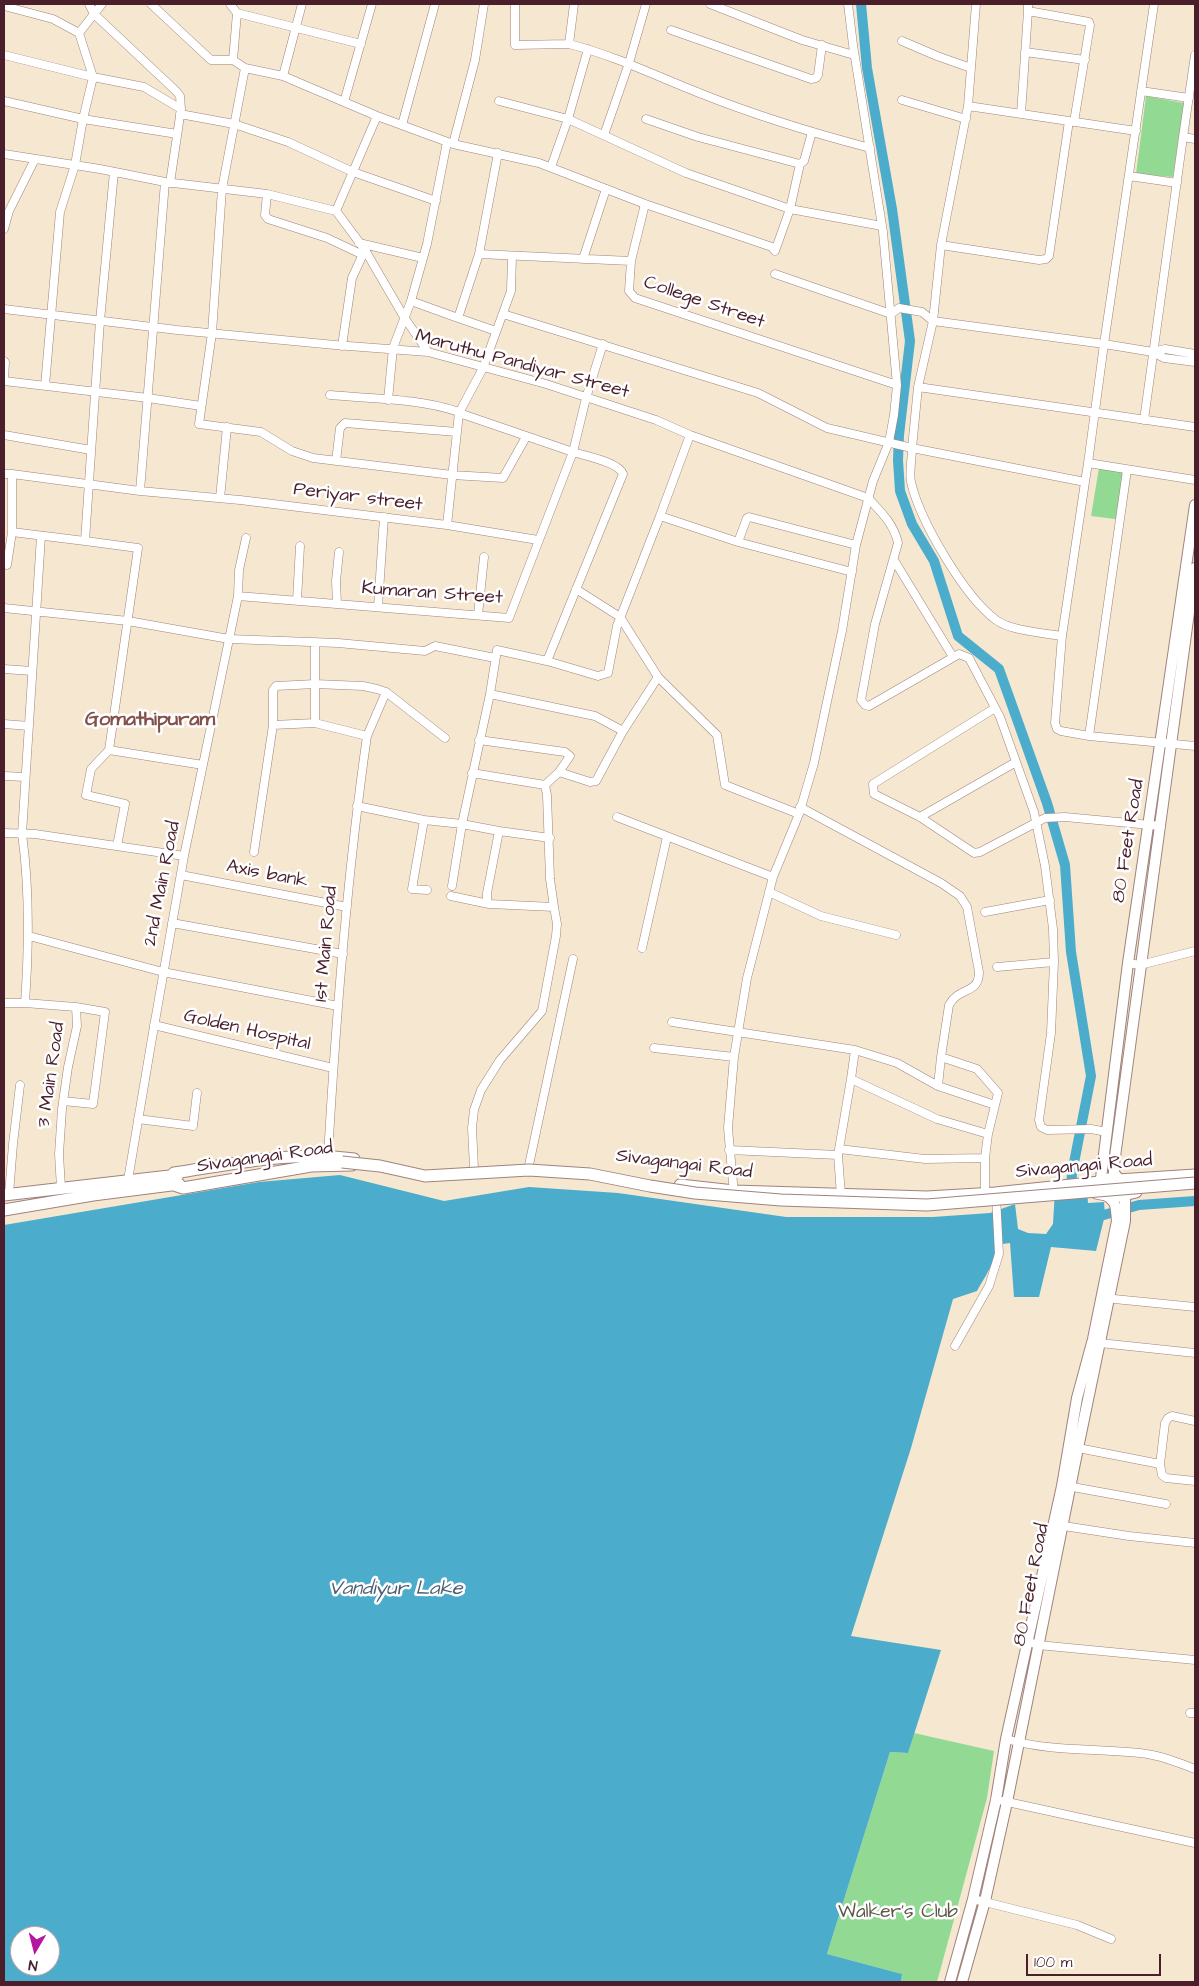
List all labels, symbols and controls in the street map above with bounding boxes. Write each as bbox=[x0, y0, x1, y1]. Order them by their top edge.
street label: College Street bbox=[640, 272, 768, 334]
street label: Maruthu Pandiyar Street bbox=[413, 325, 631, 405]
street label: Periyar street bbox=[292, 479, 424, 517]
street label: Kumaran Street bbox=[361, 578, 503, 610]
district label: Gomathipuram bbox=[85, 709, 215, 733]
street label: 80 Feet Road bbox=[1108, 778, 1150, 904]
street label: 2nd Main Road bbox=[140, 820, 186, 948]
street label: Axis bank bbox=[224, 856, 310, 894]
street label: 1st Main Road bbox=[311, 885, 343, 1003]
street label: Golden Hospital bbox=[181, 1005, 313, 1057]
street label: 3 Main Road bbox=[33, 1021, 71, 1129]
street label: Sivagangai Road bbox=[196, 1137, 334, 1179]
street label: Sivagangai Road bbox=[615, 1145, 753, 1185]
street label: Sivagangai Road bbox=[1015, 1150, 1153, 1184]
street label: 80 Feet Road bbox=[1009, 1522, 1055, 1648]
water label: Vandiyur Lake bbox=[329, 1578, 463, 1602]
park label: Walker's Club bbox=[838, 1902, 958, 1924]
north arrow bbox=[10, 1926, 60, 1976]
scale bar bbox=[1029, 1944, 1164, 1976]
text: 100 m bbox=[1034, 1952, 1073, 1973]
text: N bbox=[27, 1954, 39, 1975]

